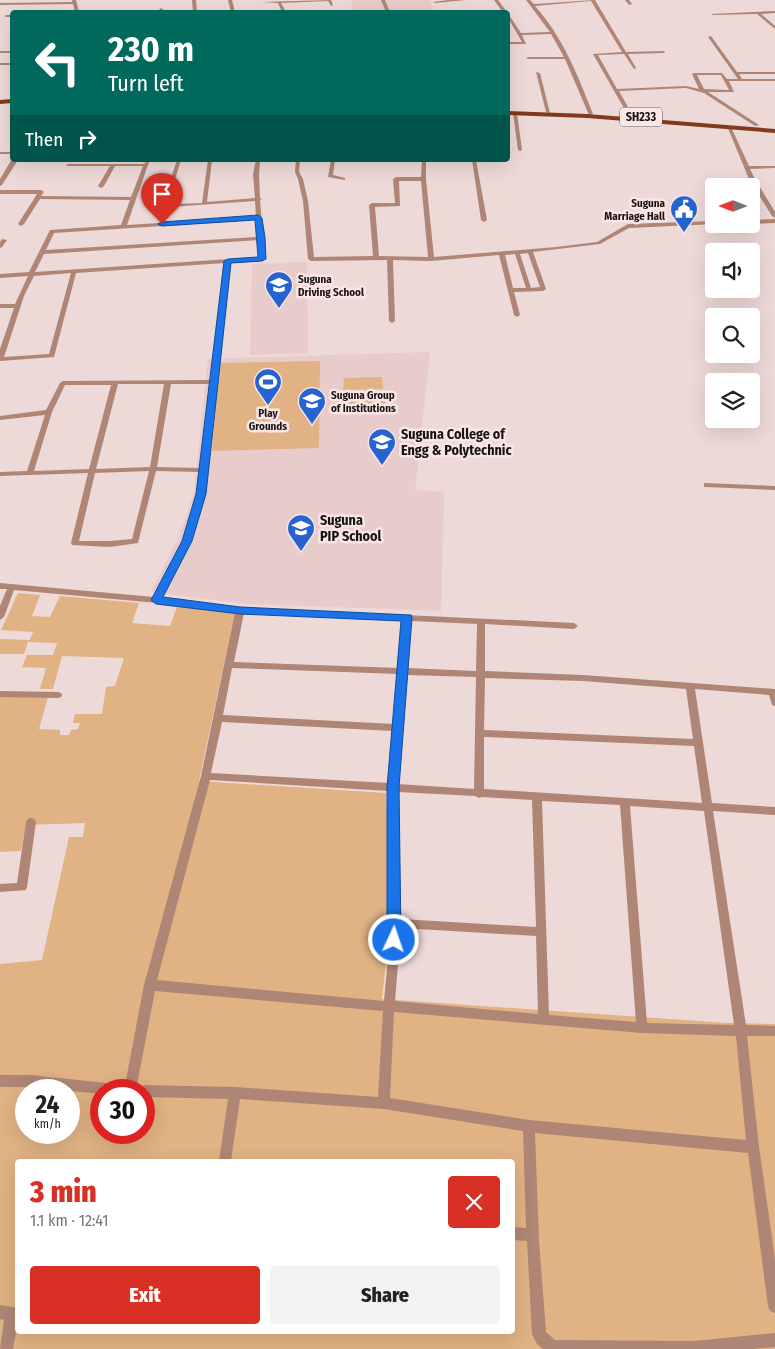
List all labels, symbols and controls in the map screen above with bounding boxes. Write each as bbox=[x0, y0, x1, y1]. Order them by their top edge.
text: 230 m bbox=[108, 28, 194, 70]
icon: left bbox=[25, 30, 90, 95]
text: Turn left bbox=[108, 70, 184, 97]
road number: SH233 bbox=[620, 108, 662, 126]
icon: right bbox=[73, 125, 101, 153]
text: Then bbox=[25, 128, 63, 151]
pin bbox=[141, 173, 183, 224]
north arrow bbox=[705, 178, 760, 232]
map controls bbox=[705, 178, 760, 428]
icon: arrive bbox=[148, 180, 176, 208]
public building icon: Suguna Marriage Hall bbox=[669, 194, 699, 233]
place label: Suguna Marriage Hall bbox=[604, 197, 666, 223]
button: sound bbox=[705, 243, 760, 298]
school or university icon: Suguna Driving School bbox=[264, 270, 294, 309]
place label: Suguna Driving School bbox=[298, 273, 365, 299]
button: search bbox=[705, 308, 760, 363]
sports icon: Play Grounds bbox=[253, 367, 283, 406]
button: layers bbox=[705, 373, 760, 428]
school or university icon: Suguna Group of Institutions bbox=[297, 386, 327, 425]
place label: Suguna Group of Institutions bbox=[331, 389, 396, 415]
place label: Play Grounds bbox=[249, 407, 287, 433]
place label: Suguna College of Engg & Polytechnic bbox=[401, 426, 512, 459]
school or university icon: Suguna College of Engg & Polytechnic bbox=[367, 427, 397, 466]
place label: Suguna PIP School bbox=[320, 512, 382, 545]
school or university icon: Suguna PIP School bbox=[286, 513, 316, 552]
position arrow bbox=[367, 913, 419, 965]
speed limit sign: 30 bbox=[90, 1079, 155, 1144]
text: 24 bbox=[36, 1090, 59, 1120]
text: km/h bbox=[34, 1117, 61, 1131]
text: 3 min bbox=[30, 1174, 97, 1210]
button: close bbox=[448, 1176, 500, 1228]
text: 1.1 km · 12:41 bbox=[30, 1211, 108, 1230]
button: Exit bbox=[30, 1266, 260, 1324]
button: Share bbox=[270, 1266, 500, 1324]

